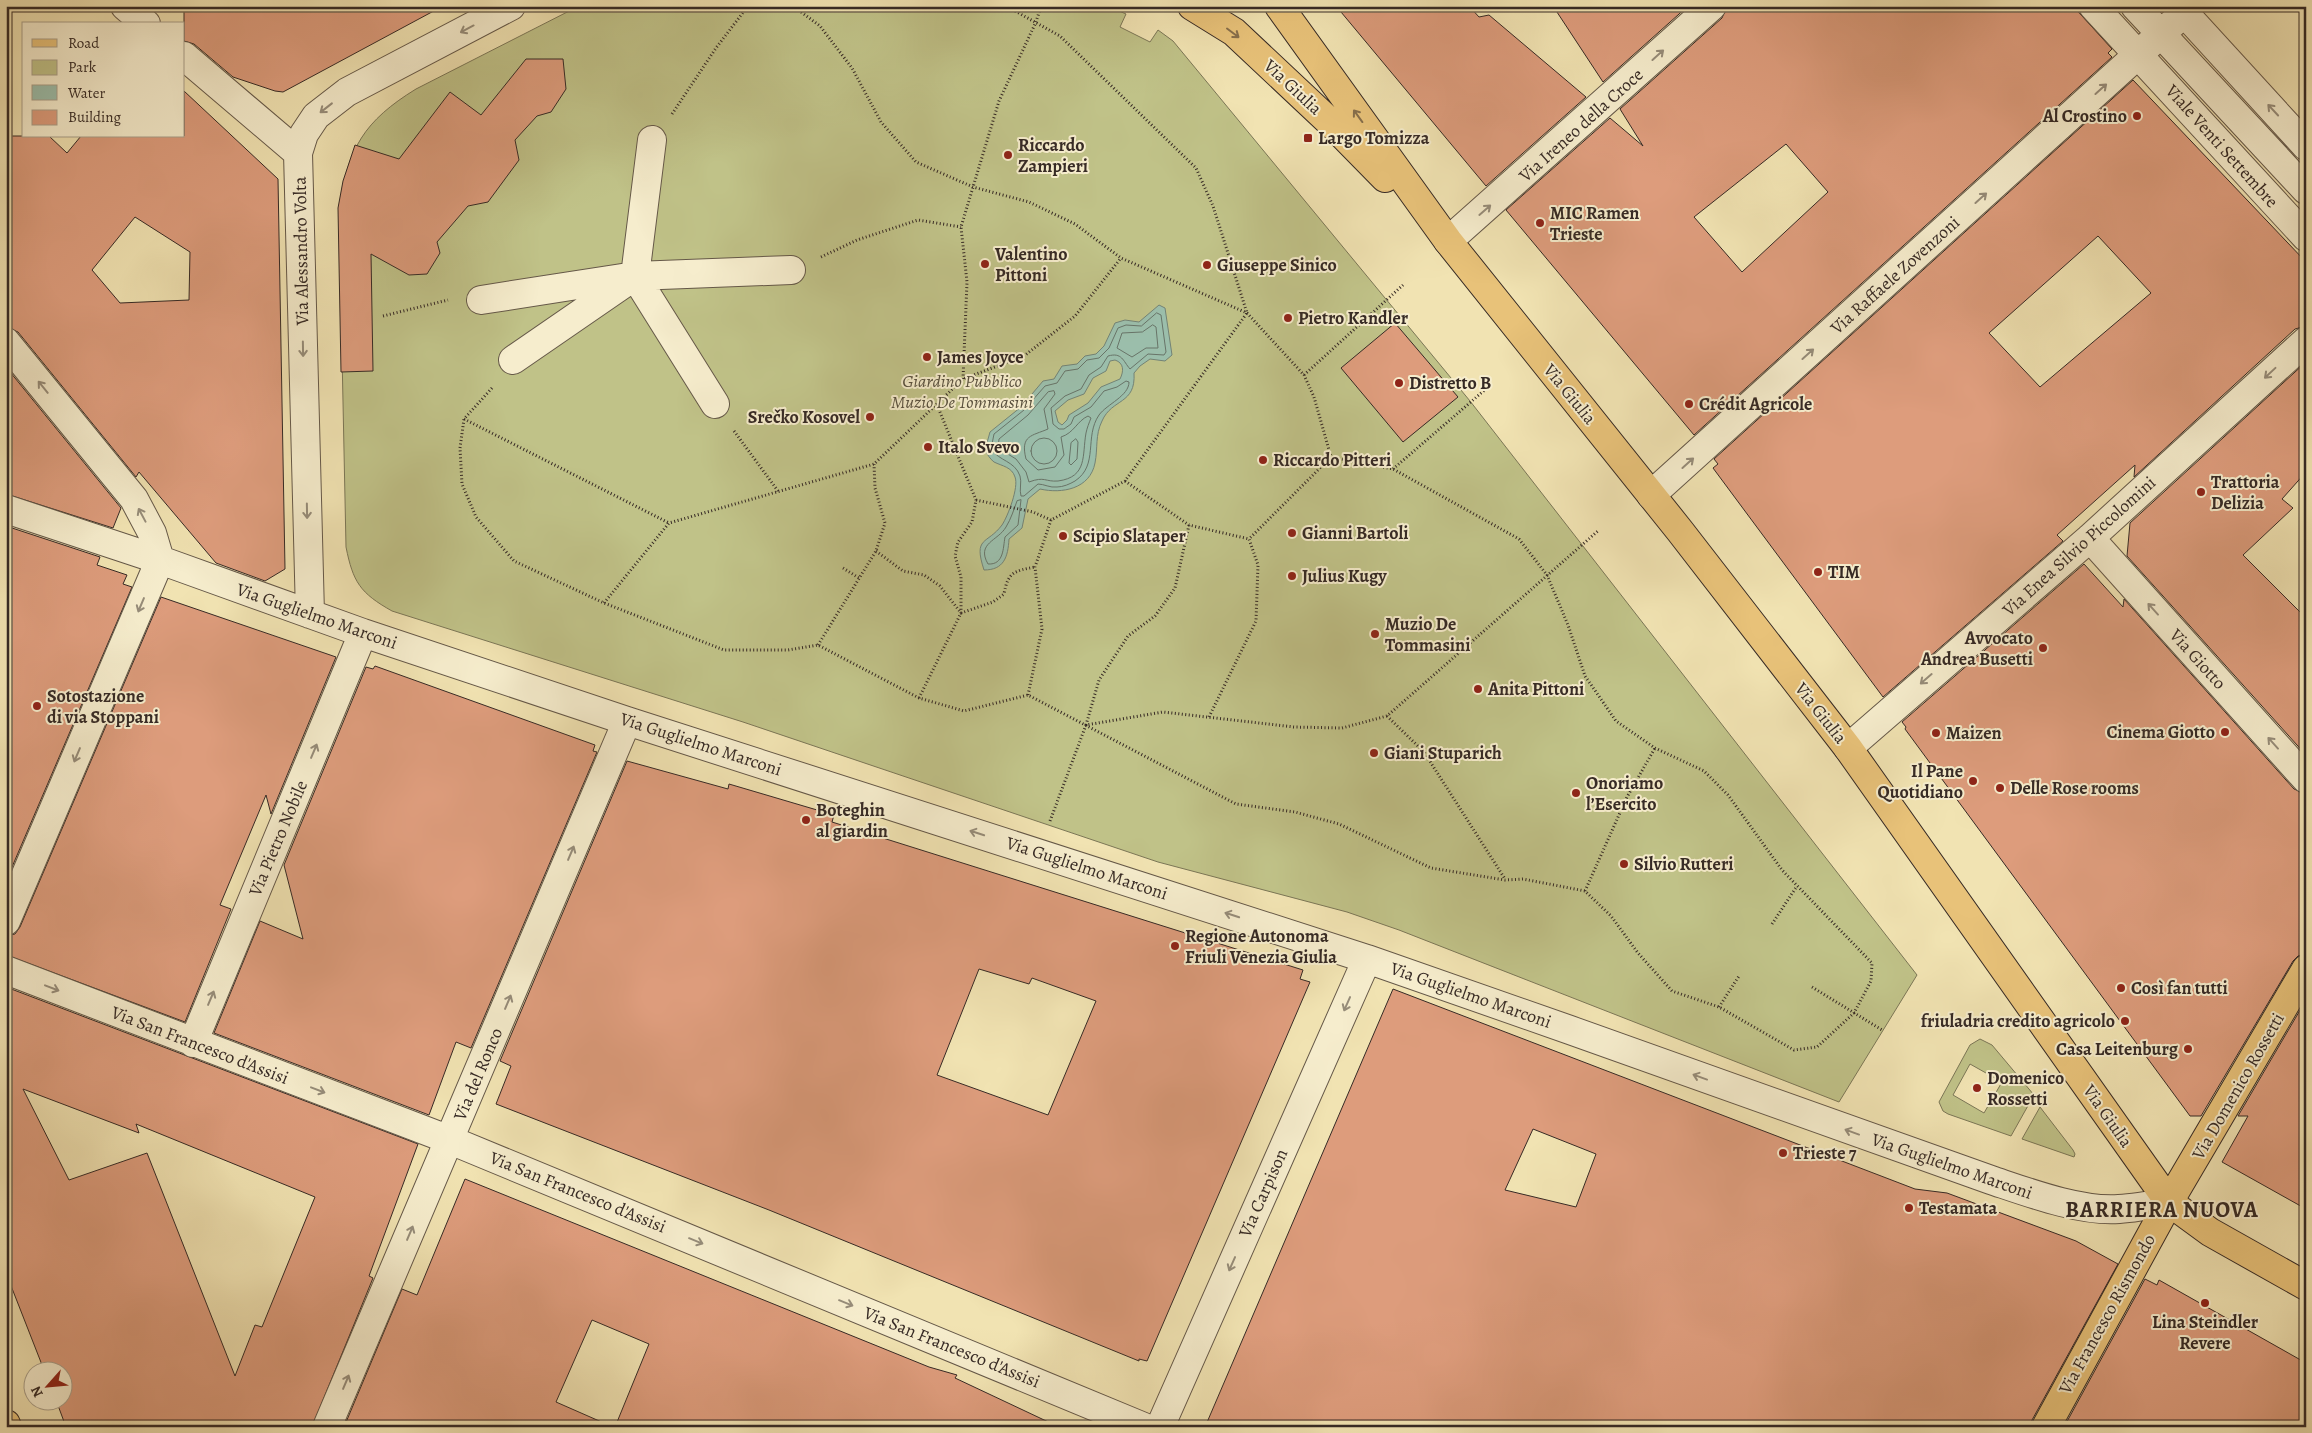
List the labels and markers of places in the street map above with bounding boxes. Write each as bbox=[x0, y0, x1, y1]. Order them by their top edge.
place label: Al Crostino bbox=[2042, 104, 2127, 128]
marker: Al Crostino bbox=[2131, 110, 2143, 122]
place label: Largo Tomizza bbox=[1318, 126, 1430, 150]
marker: Largo Tomizza bbox=[1302, 132, 1314, 144]
place label: Riccardo Zampieri bbox=[1018, 133, 1088, 178]
marker: Riccardo Zampieri bbox=[1002, 149, 1014, 161]
place label: MIC Ramen Trieste bbox=[1550, 201, 1639, 246]
marker: MIC Ramen Trieste bbox=[1534, 217, 1546, 229]
place label: Valentino Pittoni bbox=[994, 242, 1067, 287]
place label: Giuseppe Sinico bbox=[1217, 253, 1337, 277]
marker: Valentino Pittoni bbox=[979, 258, 991, 270]
marker: Giuseppe Sinico bbox=[1201, 259, 1213, 271]
place label: Pietro Kandler bbox=[1298, 306, 1409, 330]
marker: Pietro Kandler bbox=[1282, 312, 1294, 324]
place label: James Joyce bbox=[937, 345, 1024, 369]
marker: James Joyce bbox=[921, 351, 933, 363]
place label: Distretto B bbox=[1409, 371, 1491, 395]
marker: Distretto B bbox=[1393, 377, 1405, 389]
place label: Crédit Agricole bbox=[1699, 392, 1812, 416]
marker: Crédit Agricole bbox=[1683, 398, 1695, 410]
place label: Srečko Kosovel bbox=[748, 405, 860, 429]
marker: Srečko Kosovel bbox=[864, 411, 876, 423]
place label: Italo Svevo bbox=[938, 435, 1020, 459]
marker: Italo Svevo bbox=[922, 441, 934, 453]
place label: Riccardo Pitteri bbox=[1273, 448, 1391, 472]
marker: Riccardo Pitteri bbox=[1257, 454, 1269, 466]
place label: Trattoria Delizia bbox=[2211, 470, 2280, 515]
marker: Trattoria Delizia bbox=[2195, 486, 2207, 498]
place label: Gianni Bartoli bbox=[1302, 521, 1409, 545]
place label: Scipio Slataper bbox=[1073, 524, 1186, 548]
marker: Gianni Bartoli bbox=[1286, 527, 1298, 539]
marker: Scipio Slataper bbox=[1057, 530, 1069, 542]
place label: TIM bbox=[1828, 560, 1860, 584]
place label: Julius Kugy bbox=[1302, 564, 1387, 588]
marker: TIM bbox=[1812, 566, 1824, 578]
marker: Julius Kugy bbox=[1286, 570, 1298, 582]
place label: Muzio De Tommasini bbox=[1385, 612, 1471, 657]
place label: Avvocato Andrea Busetti bbox=[1920, 626, 2033, 671]
marker: Muzio De Tommasini bbox=[1369, 628, 1381, 640]
marker: Avvocato Andrea Busetti bbox=[2037, 642, 2049, 654]
place label: Anita Pittoni bbox=[1487, 677, 1584, 701]
marker: Anita Pittoni bbox=[1472, 683, 1484, 695]
place label: Sotostazione di via Stoppani bbox=[47, 684, 159, 729]
marker: Sotostazione di via Stoppani bbox=[31, 700, 43, 712]
place label: Cinema Giotto bbox=[2106, 720, 2215, 744]
place label: Maizen bbox=[1946, 721, 2002, 745]
marker: Cinema Giotto bbox=[2219, 726, 2231, 738]
marker: Maizen bbox=[1930, 727, 1942, 739]
place label: Giani Stuparich bbox=[1384, 741, 1502, 765]
marker: Giani Stuparich bbox=[1368, 747, 1380, 759]
place label: Il Pane Quotidiano bbox=[1877, 759, 1963, 804]
place label: Onoriamo l’Esercito bbox=[1586, 771, 1663, 816]
marker: Il Pane Quotidiano bbox=[1967, 775, 1979, 787]
place label: Delle Rose rooms bbox=[2010, 776, 2139, 800]
marker: Delle Rose rooms bbox=[1994, 782, 2006, 794]
marker: Onoriamo l’Esercito bbox=[1570, 787, 1582, 799]
place label: Boteghin al giardin bbox=[816, 798, 888, 843]
marker: Boteghin al giardin bbox=[800, 814, 812, 826]
place label: Silvio Rutteri bbox=[1634, 852, 1734, 876]
marker: Silvio Rutteri bbox=[1618, 858, 1630, 870]
place label: Regione Autonoma Friuli Venezia Giulia bbox=[1185, 924, 1337, 969]
marker: Regione Autonoma Friuli Venezia Giulia bbox=[1169, 940, 1181, 952]
place label: Così fan tutti bbox=[2131, 976, 2228, 1000]
marker: Così fan tutti bbox=[2115, 982, 2127, 994]
place label: friuladria credito agricolo bbox=[1921, 1009, 2115, 1033]
marker: friuladria credito agricolo bbox=[2119, 1015, 2131, 1027]
place label: Casa Leitenburg bbox=[2056, 1037, 2179, 1061]
marker: Casa Leitenburg bbox=[2182, 1043, 2194, 1055]
place label: Domenico Rossetti bbox=[1987, 1066, 2064, 1111]
marker: Domenico Rossetti bbox=[1971, 1082, 1983, 1094]
place label: Trieste 7 bbox=[1793, 1141, 1857, 1165]
marker: Trieste 7 bbox=[1777, 1147, 1789, 1159]
place label: Testamata bbox=[1919, 1196, 1997, 1220]
marker: Testamata bbox=[1903, 1202, 1915, 1214]
marker: Lina Steindler Revere bbox=[2199, 1297, 2211, 1309]
place label: Lina Steindler Revere bbox=[2152, 1310, 2259, 1355]

